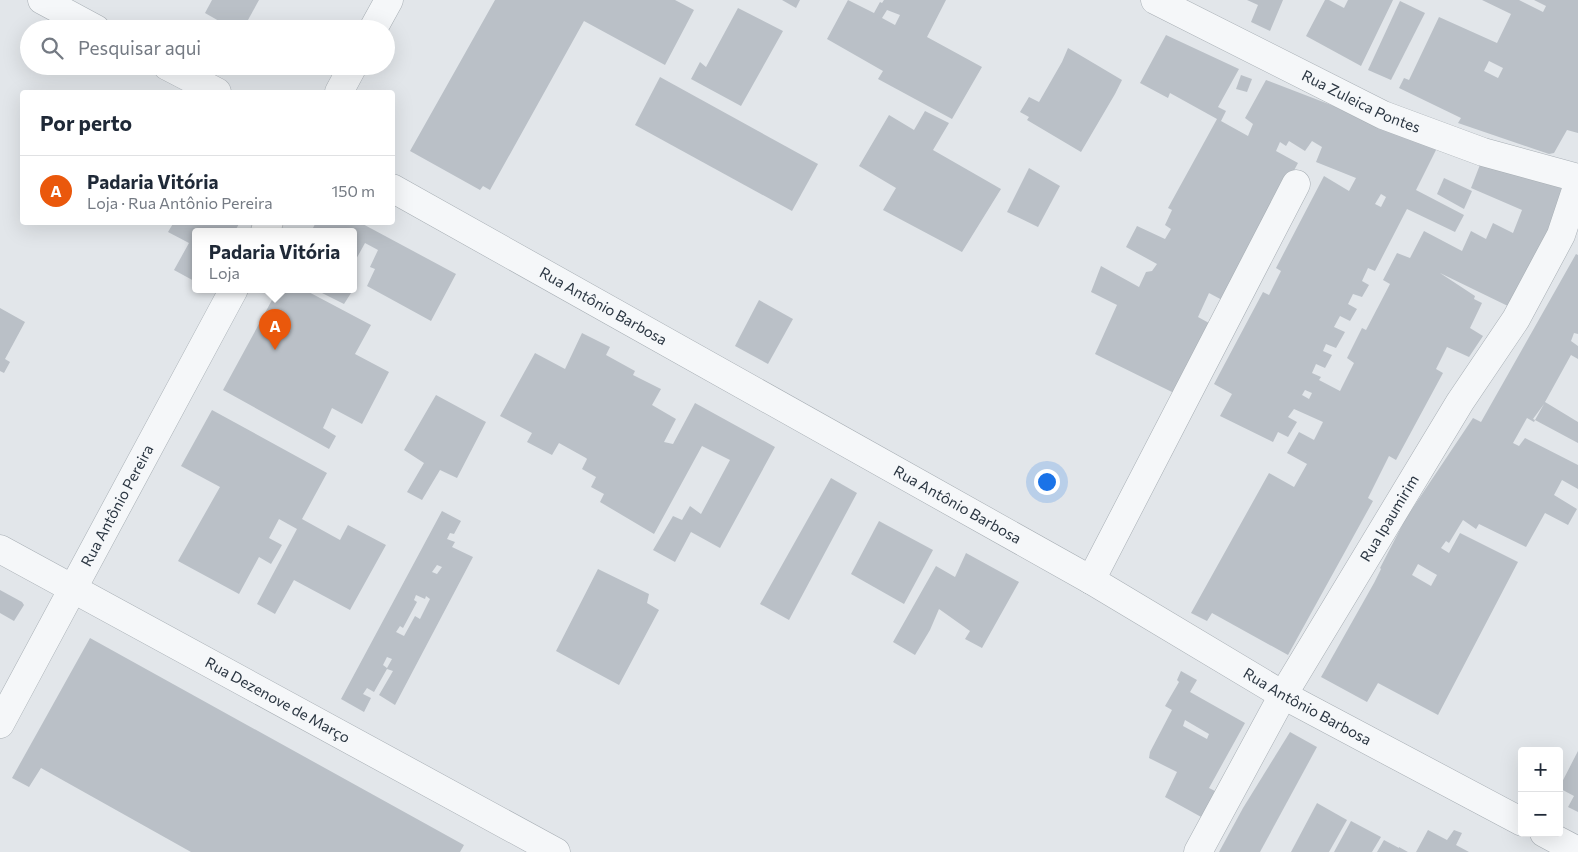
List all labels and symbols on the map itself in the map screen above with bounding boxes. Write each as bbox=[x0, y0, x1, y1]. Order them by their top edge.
street label: Rua Zuleica Pontes bbox=[1299, 66, 1423, 136]
street label: Rua Antônio Barbosa bbox=[537, 263, 670, 348]
pin: A bbox=[259, 309, 291, 350]
street label: Rua Antônio Pereira bbox=[77, 441, 157, 569]
street label: Rua Antônio Barbosa bbox=[891, 461, 1025, 547]
your location bbox=[1034, 469, 1060, 495]
street label: Rua Ipaumirim bbox=[1356, 471, 1422, 564]
street label: Rua Dezenove de Março bbox=[202, 653, 354, 746]
street label: Rua Antônio Barbosa bbox=[1240, 663, 1375, 748]

